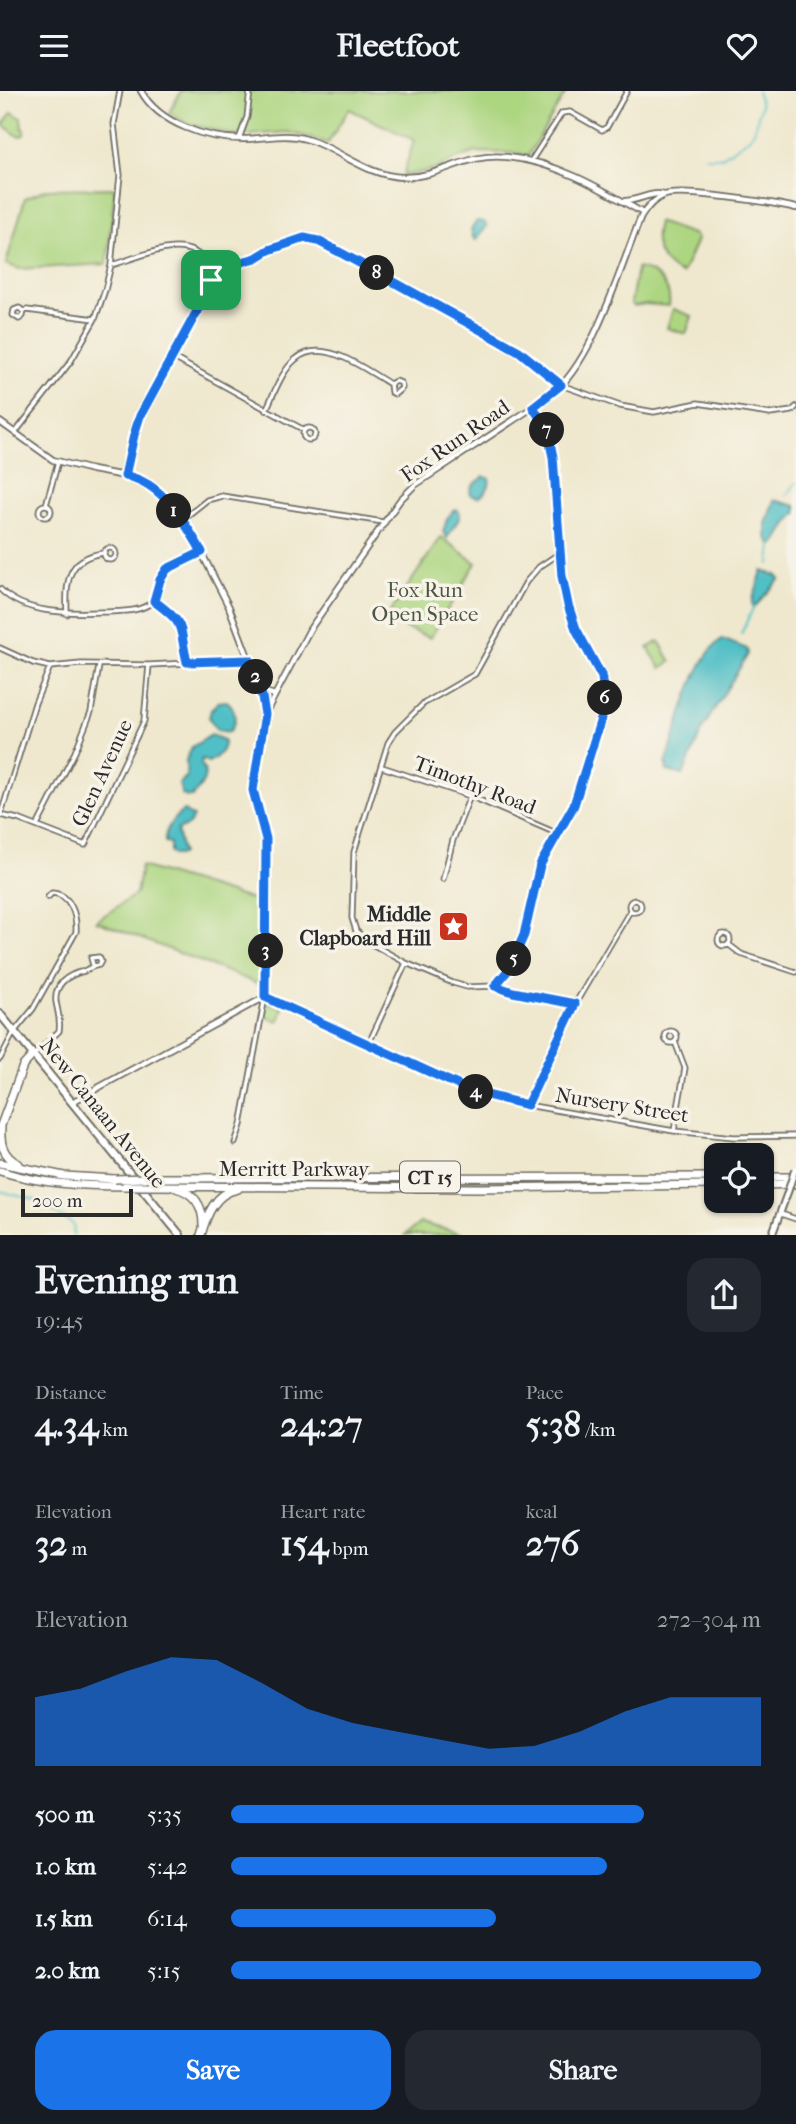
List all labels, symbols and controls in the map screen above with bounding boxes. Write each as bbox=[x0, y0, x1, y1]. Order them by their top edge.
icon: menu bbox=[35, 27, 73, 65]
text: Fleetfoot bbox=[337, 27, 459, 64]
icon: heart bbox=[723, 27, 761, 65]
pin bbox=[181, 250, 241, 310]
pin: 8 bbox=[360, 255, 394, 291]
icon: arrive bbox=[192, 261, 230, 299]
text: 8 bbox=[372, 261, 381, 283]
street label: Fox Run Road bbox=[396, 394, 514, 487]
pin: 7 bbox=[530, 413, 564, 447]
text: 7 bbox=[542, 418, 551, 440]
pin: 1 bbox=[156, 493, 192, 529]
text: 1 bbox=[170, 499, 177, 521]
park label: Fox Run Open Space bbox=[372, 578, 478, 626]
pin: 2 bbox=[238, 659, 274, 695]
text: 2 bbox=[251, 665, 260, 687]
pin: 6 bbox=[588, 681, 622, 715]
text: 6 bbox=[599, 686, 610, 708]
street label: Glen Avenue bbox=[67, 716, 137, 830]
street label: Timothy Road bbox=[411, 751, 540, 819]
place label: Middle Clapboard Hill bbox=[300, 902, 432, 950]
place icon: Middle Clapboard Hill bbox=[437, 909, 471, 943]
pin: 3 bbox=[248, 933, 284, 969]
text: 3 bbox=[262, 939, 269, 961]
pin: 5 bbox=[496, 941, 532, 977]
text: 5 bbox=[509, 947, 518, 969]
street label: New Canaan Avenue bbox=[35, 1033, 171, 1193]
pin: 4 bbox=[458, 1075, 494, 1109]
text: 4 bbox=[470, 1080, 481, 1102]
street label: Nursery Street bbox=[554, 1083, 691, 1127]
map controls bbox=[704, 1143, 774, 1213]
button: locate bbox=[704, 1143, 774, 1213]
street label: Merritt Parkway bbox=[219, 1157, 370, 1181]
road number: CT 15 bbox=[400, 1161, 460, 1193]
scale bar bbox=[21, 1186, 133, 1218]
text: 200 m bbox=[32, 1190, 83, 1212]
text: Evening run bbox=[35, 1258, 238, 1303]
button: share bbox=[687, 1258, 761, 1332]
text: 19:45 bbox=[35, 1307, 84, 1334]
text: Distance bbox=[35, 1382, 106, 1404]
text: Time bbox=[280, 1382, 324, 1404]
text: Pace bbox=[526, 1382, 564, 1404]
text: 4.34 bbox=[35, 1404, 98, 1445]
text: 24:27 bbox=[280, 1404, 362, 1445]
text: 5:38 bbox=[526, 1404, 581, 1445]
text: km bbox=[98, 1419, 128, 1441]
text: /km bbox=[581, 1419, 616, 1441]
text: Elevation bbox=[35, 1501, 112, 1523]
text: Heart rate bbox=[280, 1501, 365, 1523]
text: kcal bbox=[526, 1501, 558, 1523]
text: 32 bbox=[35, 1523, 67, 1564]
text: 154 bbox=[280, 1523, 328, 1564]
text: 276 bbox=[526, 1523, 580, 1564]
text: m bbox=[67, 1538, 87, 1560]
text: bpm bbox=[328, 1538, 369, 1560]
text: Elevation bbox=[35, 1606, 128, 1633]
text: 272–304 m bbox=[657, 1606, 761, 1633]
text: 500 m bbox=[35, 1801, 94, 1828]
text: 5:35 bbox=[147, 1801, 182, 1828]
text: 1.0 km bbox=[35, 1853, 96, 1880]
text: 5:42 bbox=[147, 1853, 188, 1880]
text: 1.5 km bbox=[35, 1905, 93, 1932]
text: 6:14 bbox=[147, 1905, 187, 1932]
text: 2.0 km bbox=[35, 1957, 100, 1984]
text: 5:15 bbox=[147, 1957, 181, 1984]
button: Save bbox=[35, 2030, 391, 2110]
button: Share bbox=[405, 2030, 761, 2110]

